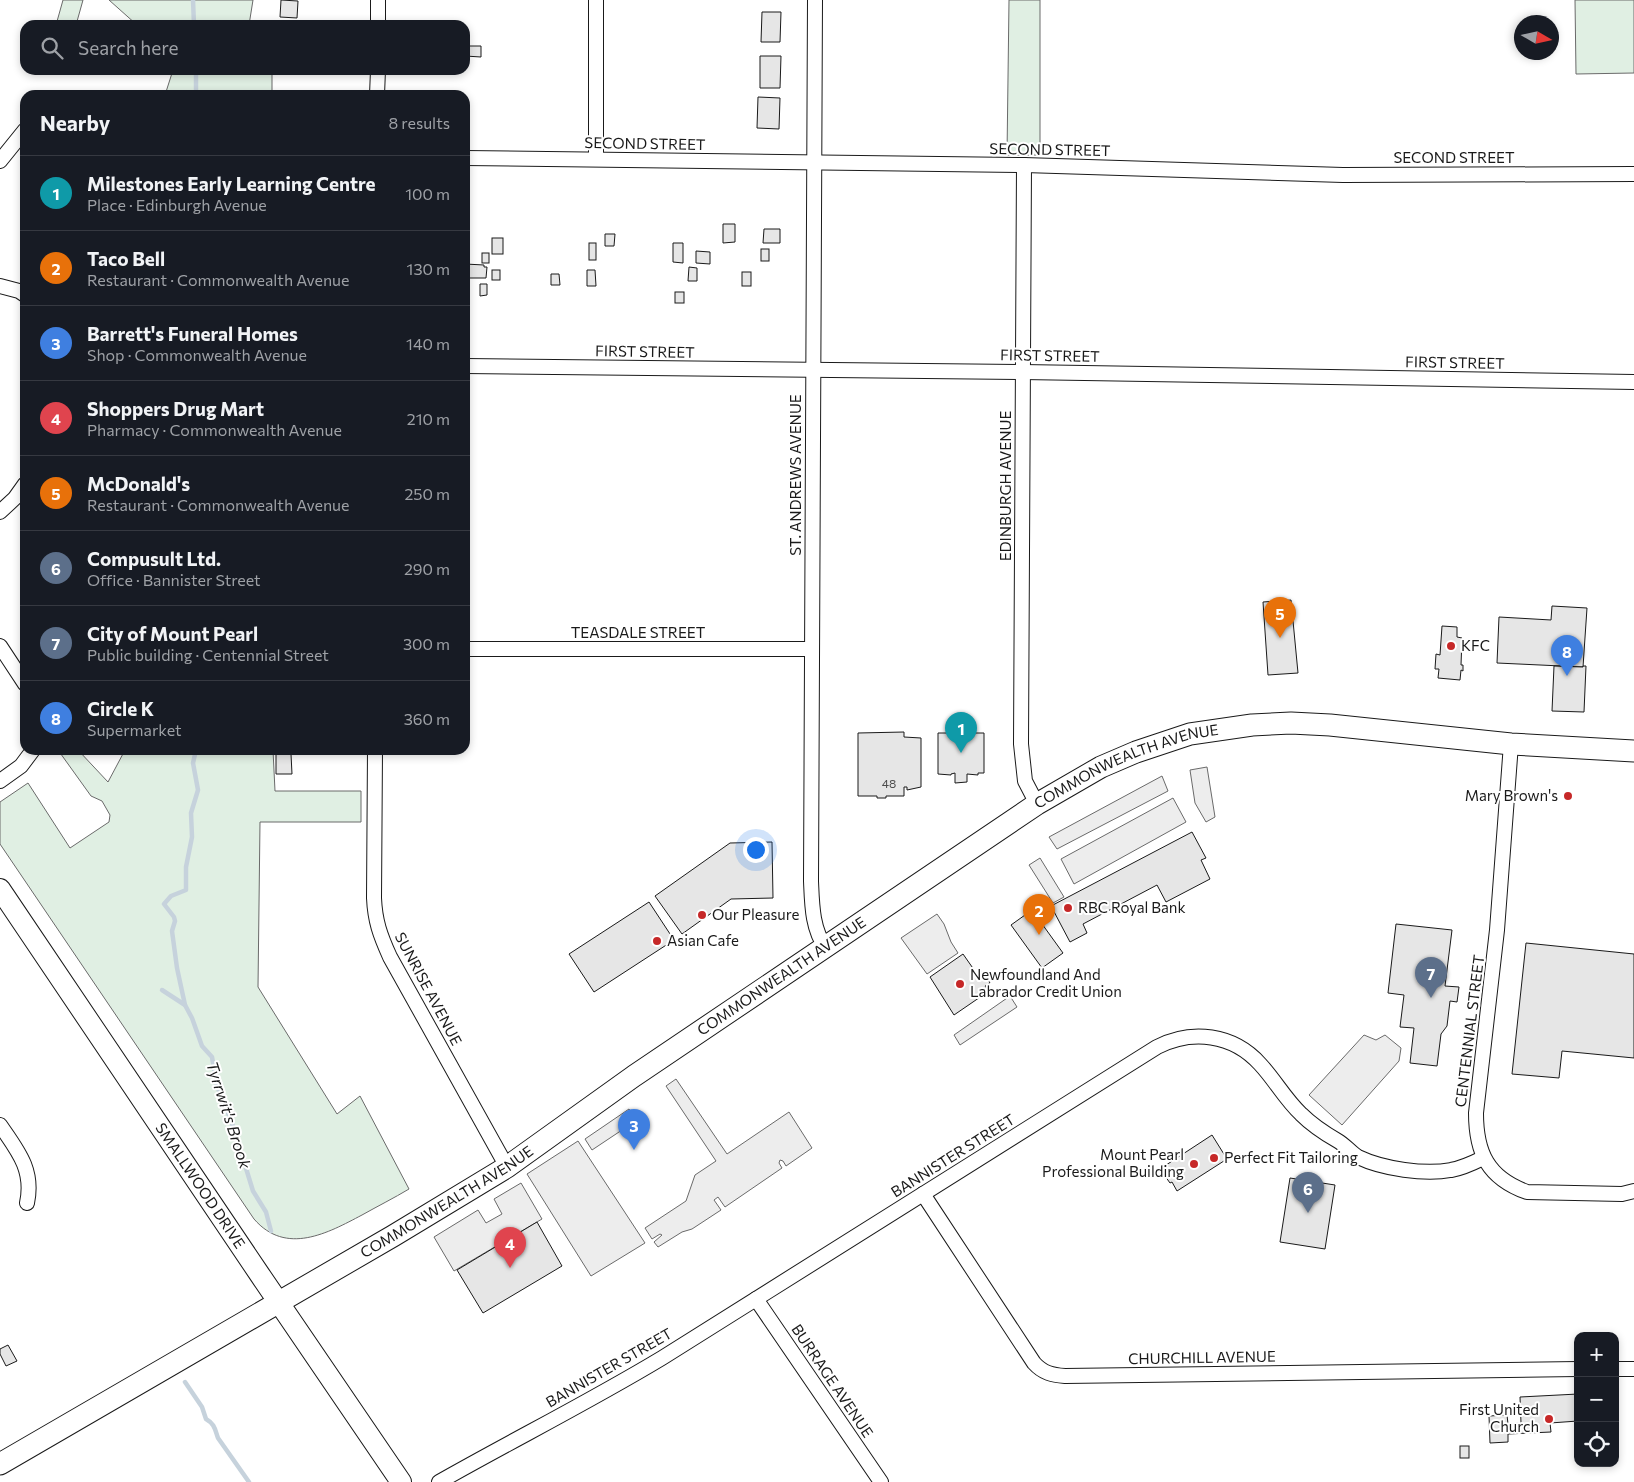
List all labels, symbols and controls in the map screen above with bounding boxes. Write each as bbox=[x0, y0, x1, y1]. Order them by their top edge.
north arrow bbox=[1514, 15, 1559, 60]
search box bbox=[20, 20, 470, 75]
icon: search bbox=[38, 34, 66, 62]
text: Search here bbox=[78, 36, 178, 59]
text: Nearby bbox=[40, 110, 110, 135]
text: 8 results bbox=[389, 113, 450, 132]
street label: SECOND STREET bbox=[584, 133, 706, 153]
street label: SECOND STREET bbox=[989, 139, 1111, 159]
street label: SECOND STREET bbox=[1393, 148, 1515, 166]
text: Milestones Early Learning Centre bbox=[87, 172, 376, 195]
text: 1 bbox=[52, 184, 60, 203]
text: 100 m bbox=[405, 184, 450, 203]
text: Place · Edinburgh Avenue bbox=[87, 195, 267, 214]
text: Taco Bell bbox=[87, 247, 165, 270]
text: 2 bbox=[51, 259, 61, 278]
text: 130 m bbox=[407, 259, 450, 278]
text: Restaurant · Commonwealth Avenue bbox=[87, 270, 349, 289]
text: Barrett's Funeral Homes bbox=[87, 322, 298, 345]
text: 3 bbox=[51, 334, 61, 353]
text: 140 m bbox=[406, 334, 450, 353]
street label: FIRST STREET bbox=[595, 341, 695, 361]
text: Shop · Commonwealth Avenue bbox=[87, 345, 307, 364]
street label: FIRST STREET bbox=[1000, 345, 1100, 365]
street label: FIRST STREET bbox=[1405, 352, 1505, 372]
street label: ST. ANDREWS AVENUE bbox=[786, 394, 804, 556]
text: Shoppers Drug Mart bbox=[87, 397, 264, 420]
text: 4 bbox=[51, 409, 61, 428]
text: 210 m bbox=[407, 409, 450, 428]
street label: EDINBURGH AVENUE bbox=[996, 411, 1014, 561]
text: Pharmacy · Commonwealth Avenue bbox=[87, 420, 342, 439]
text: McDonald's bbox=[87, 472, 190, 495]
text: 5 bbox=[51, 484, 61, 503]
text: 250 m bbox=[404, 484, 450, 503]
text: Restaurant · Commonwealth Avenue bbox=[87, 495, 349, 514]
text: Compusult Ltd. bbox=[87, 547, 221, 570]
text: 6 bbox=[51, 559, 61, 578]
text: 290 m bbox=[404, 559, 450, 578]
text: Office · Bannister Street bbox=[87, 570, 261, 589]
pin: 5 bbox=[1264, 597, 1296, 638]
text: City of Mount Pearl bbox=[87, 622, 258, 645]
street label: TEASDALE STREET bbox=[571, 623, 706, 641]
text: 7 bbox=[52, 634, 60, 653]
text: 300 m bbox=[403, 634, 450, 653]
pin: 8 bbox=[1551, 635, 1583, 676]
place label: KFC bbox=[1461, 636, 1490, 654]
marker: KFC bbox=[1445, 640, 1457, 652]
text: Public building · Centennial Street bbox=[87, 645, 329, 664]
text: Circle K bbox=[87, 697, 154, 720]
text: 8 bbox=[51, 709, 61, 728]
text: 360 m bbox=[404, 709, 450, 728]
pin: 1 bbox=[945, 712, 977, 753]
text: Supermarket bbox=[87, 720, 182, 739]
street label: COMMONWEALTH AVENUE bbox=[1030, 720, 1220, 812]
house number: 48 bbox=[882, 776, 896, 790]
place label: Mary Brown's bbox=[1465, 786, 1558, 804]
marker: Mary Brown's bbox=[1562, 790, 1574, 802]
your location bbox=[743, 837, 769, 863]
pin: 2 bbox=[1023, 894, 1055, 935]
place label: RBC Royal Bank bbox=[1078, 898, 1186, 916]
marker: RBC Royal Bank bbox=[1062, 902, 1074, 914]
place label: Our Pleasure bbox=[712, 905, 799, 923]
marker: Our Pleasure bbox=[696, 909, 708, 921]
street label: COMMONWEALTH AVENUE bbox=[693, 912, 869, 1039]
street label: SUNRISE AVENUE bbox=[391, 929, 466, 1048]
place label: Asian Cafe bbox=[667, 931, 739, 949]
marker: Asian Cafe bbox=[651, 935, 663, 947]
street label: CENTENNIAL STREET bbox=[1451, 953, 1487, 1108]
pin: 7 bbox=[1415, 957, 1447, 998]
place label: Newfoundland And Labrador Credit Union bbox=[970, 965, 1122, 1000]
marker: Newfoundland And Labrador Credit Union bbox=[954, 978, 966, 990]
water label: Tyrrwit's Brook bbox=[203, 1059, 256, 1171]
pin: 3 bbox=[618, 1109, 650, 1150]
street label: BANNISTER STREET bbox=[887, 1110, 1018, 1201]
street label: SMALLWOOD DRIVE bbox=[152, 1119, 250, 1252]
street label: COMMONWEALTH AVENUE bbox=[357, 1141, 536, 1261]
place label: Mount Pearl Professional Building bbox=[1042, 1145, 1184, 1180]
place label: Perfect Fit Tailoring bbox=[1224, 1148, 1358, 1166]
marker: Perfect Fit Tailoring bbox=[1208, 1152, 1220, 1164]
marker: Mount Pearl Professional Building bbox=[1188, 1158, 1200, 1170]
pin: 6 bbox=[1292, 1172, 1324, 1213]
pin: 4 bbox=[494, 1227, 526, 1268]
street label: BURRAGE AVENUE bbox=[788, 1320, 878, 1441]
street label: BANNISTER STREET bbox=[542, 1324, 675, 1411]
map controls bbox=[1574, 1332, 1619, 1467]
button: + bbox=[1574, 1332, 1619, 1377]
street label: CHURCHILL AVENUE bbox=[1128, 1347, 1276, 1367]
button: − bbox=[1574, 1377, 1619, 1422]
place label: First United Church bbox=[1459, 1400, 1539, 1435]
marker: First United Church bbox=[1543, 1413, 1555, 1425]
button: locate bbox=[1574, 1422, 1619, 1467]

